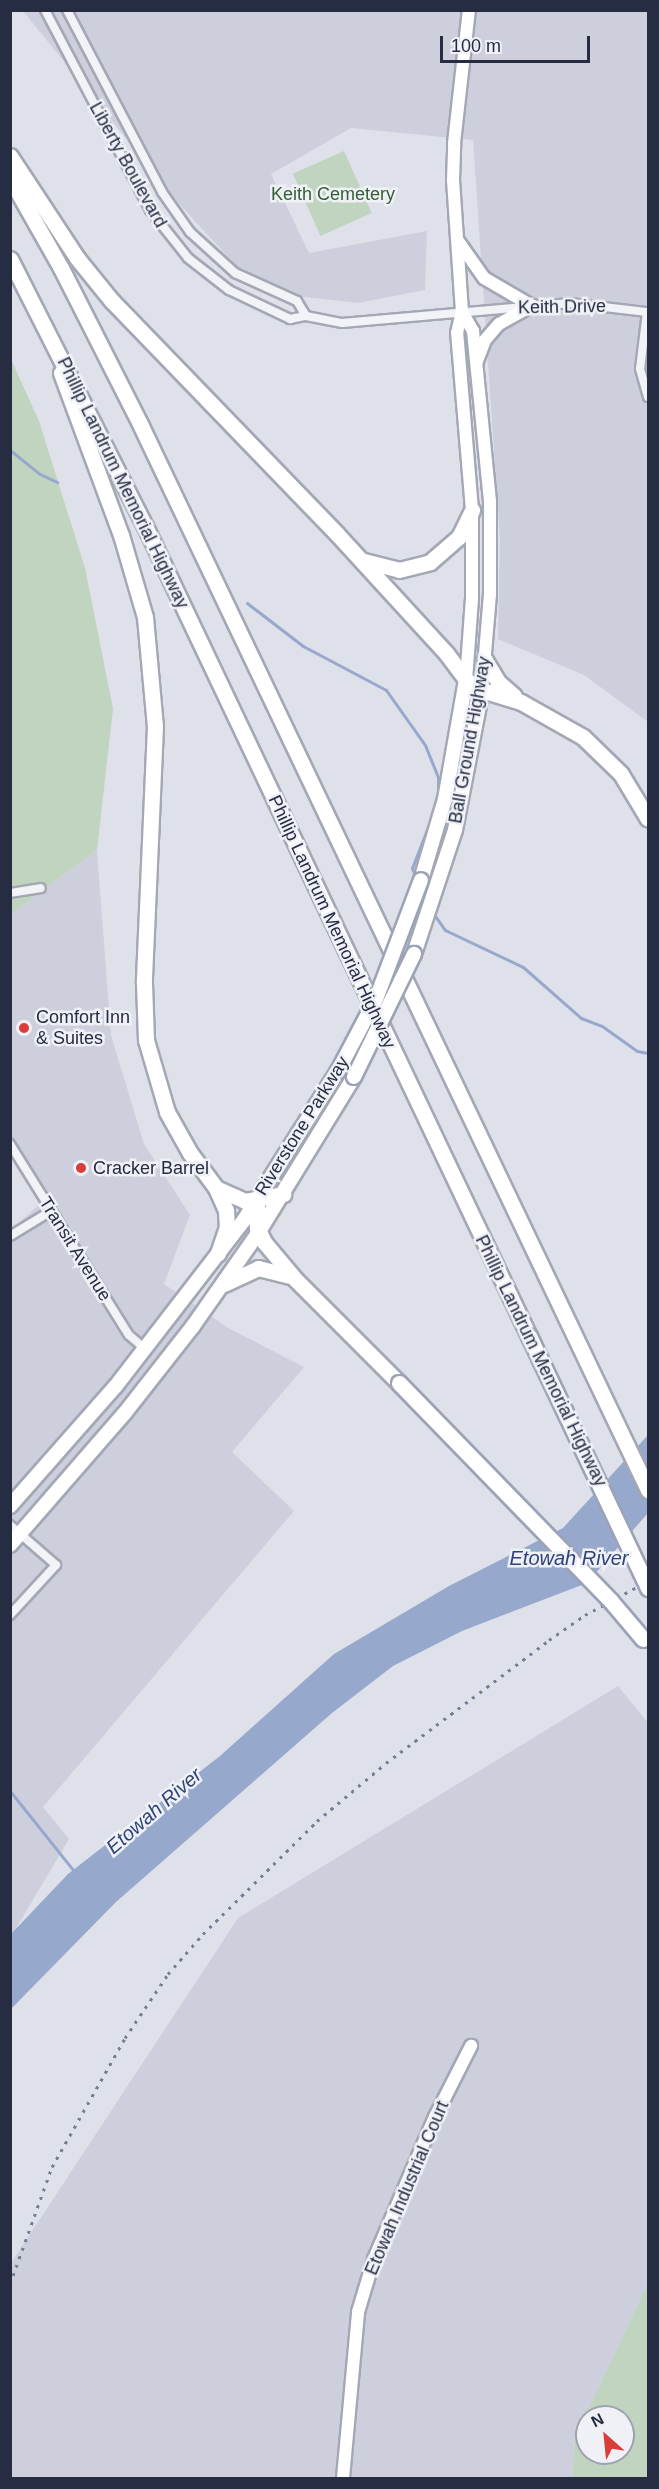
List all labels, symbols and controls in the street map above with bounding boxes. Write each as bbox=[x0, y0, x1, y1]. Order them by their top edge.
scale bar bbox=[443, 24, 593, 62]
text: 100 m bbox=[451, 36, 501, 56]
street label: Liberty Boulevard bbox=[85, 99, 171, 231]
park label: Keith Cemetery bbox=[271, 183, 395, 205]
street label: Keith Drive bbox=[518, 295, 606, 319]
street label: Phillip Landrum Memorial Highway bbox=[53, 354, 193, 612]
street label: Ball Ground Highway bbox=[445, 655, 495, 825]
street label: Phillip Landrum Memorial Highway bbox=[264, 792, 400, 1052]
place label: Comfort Inn & Suites bbox=[36, 1007, 130, 1050]
marker: Comfort Inn & Suites bbox=[17, 1021, 31, 1035]
street label: Riverstone Parkway bbox=[250, 1052, 354, 1200]
place label: Cracker Barrel bbox=[93, 1157, 209, 1179]
marker: Cracker Barrel bbox=[74, 1161, 88, 1175]
street label: Transit Avenue bbox=[34, 1192, 116, 1306]
street label: Phillip Landrum Memorial Highway bbox=[471, 1232, 611, 1490]
water label: Etowah River bbox=[510, 1546, 628, 1570]
water label: Etowah River bbox=[101, 1763, 207, 1859]
street label: Etowah Industrial Court bbox=[361, 2098, 453, 2278]
north arrow bbox=[575, 2405, 635, 2465]
text: N bbox=[588, 2410, 607, 2430]

